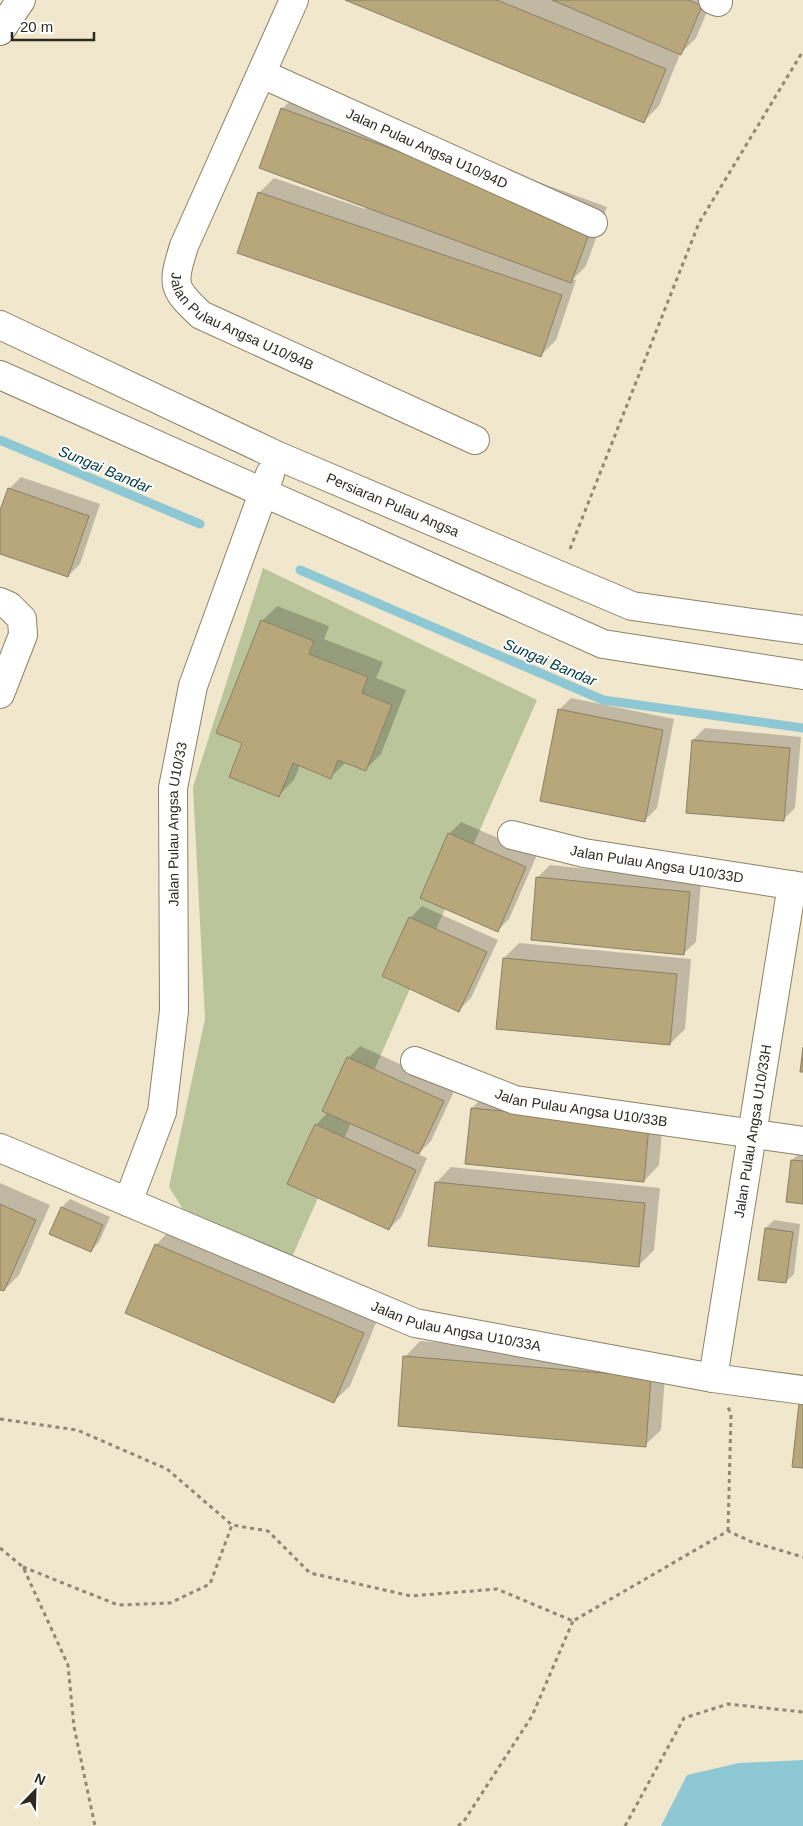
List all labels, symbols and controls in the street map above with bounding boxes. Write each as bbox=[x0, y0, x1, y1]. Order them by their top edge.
scale bar bbox=[12, 10, 95, 42]
text: 20 m bbox=[20, 18, 53, 35]
street label: Jalan Pulau Angsa U10/94D bbox=[344, 105, 510, 192]
street label: Jalan Pulau Angsa U10/94B bbox=[168, 272, 316, 373]
water label: Sungai Bandar bbox=[56, 442, 155, 497]
street label: Persiaran Pulau Angsa bbox=[324, 469, 462, 540]
water label: Sungai Bandar bbox=[501, 635, 600, 690]
street label: Jalan Pulau Angsa U10/33 bbox=[165, 740, 190, 907]
street label: Jalan Pulau Angsa U10/33D bbox=[569, 842, 745, 886]
street label: Jalan Pulau Angsa U10/33H bbox=[731, 1043, 774, 1219]
street label: Jalan Pulau Angsa U10/33B bbox=[493, 1085, 669, 1130]
street label: Jalan Pulau Angsa U10/33A bbox=[369, 1297, 543, 1354]
north arrow bbox=[10, 1766, 60, 1816]
text: N bbox=[32, 1770, 48, 1788]

